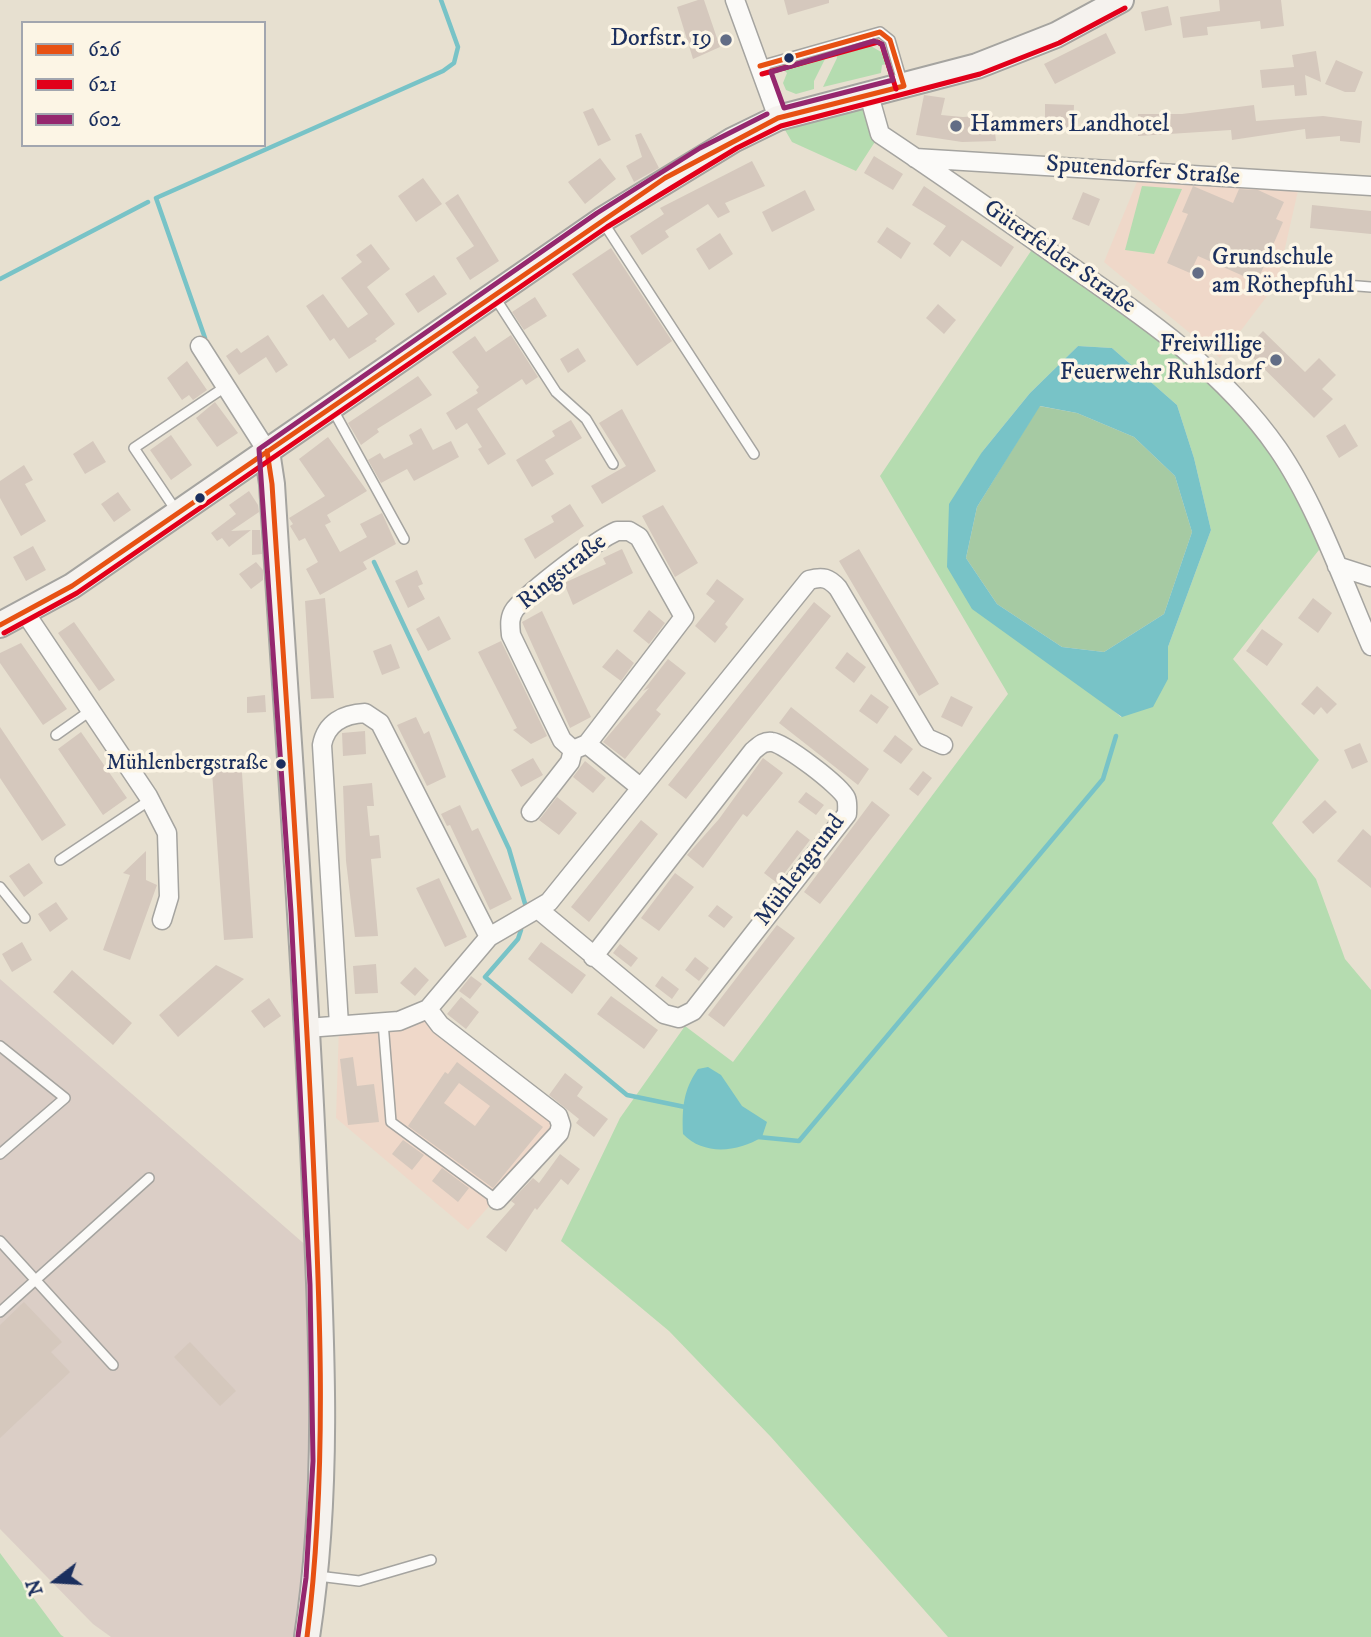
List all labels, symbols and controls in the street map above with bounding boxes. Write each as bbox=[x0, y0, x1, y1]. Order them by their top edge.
legend bbox=[21, 21, 266, 147]
place label: Dorfstr. 19 bbox=[610, 26, 712, 54]
marker: Dorfstr. 19 bbox=[718, 32, 734, 48]
text: 626 bbox=[88, 37, 120, 63]
unlabelled marker bbox=[782, 51, 796, 65]
text: 621 bbox=[88, 72, 117, 98]
text: 602 bbox=[88, 107, 121, 133]
place label: Hammers Landhotel bbox=[970, 112, 1169, 140]
marker: Hammers Landhotel bbox=[948, 118, 964, 134]
street label: Sputendorfer Straße bbox=[1045, 151, 1241, 193]
street label: Güterfelder Straße bbox=[977, 195, 1141, 321]
place label: Grundschule am Röthepfuhl bbox=[1212, 245, 1354, 301]
marker: Grundschule am Röthepfuhl bbox=[1190, 265, 1206, 281]
place label: Freiwillige Feuerwehr Ruhlsdorf bbox=[1060, 332, 1262, 388]
marker: Freiwillige Feuerwehr Ruhlsdorf bbox=[1268, 352, 1284, 368]
unlabelled marker bbox=[193, 491, 207, 505]
street label: Ringstraße bbox=[513, 529, 613, 617]
place label: Mühlenbergstraße bbox=[106, 751, 268, 777]
marker: Mühlenbergstraße bbox=[274, 757, 288, 771]
street label: Mühlengrund bbox=[750, 810, 852, 932]
north arrow bbox=[21, 1546, 91, 1616]
text: N bbox=[22, 1576, 49, 1598]

